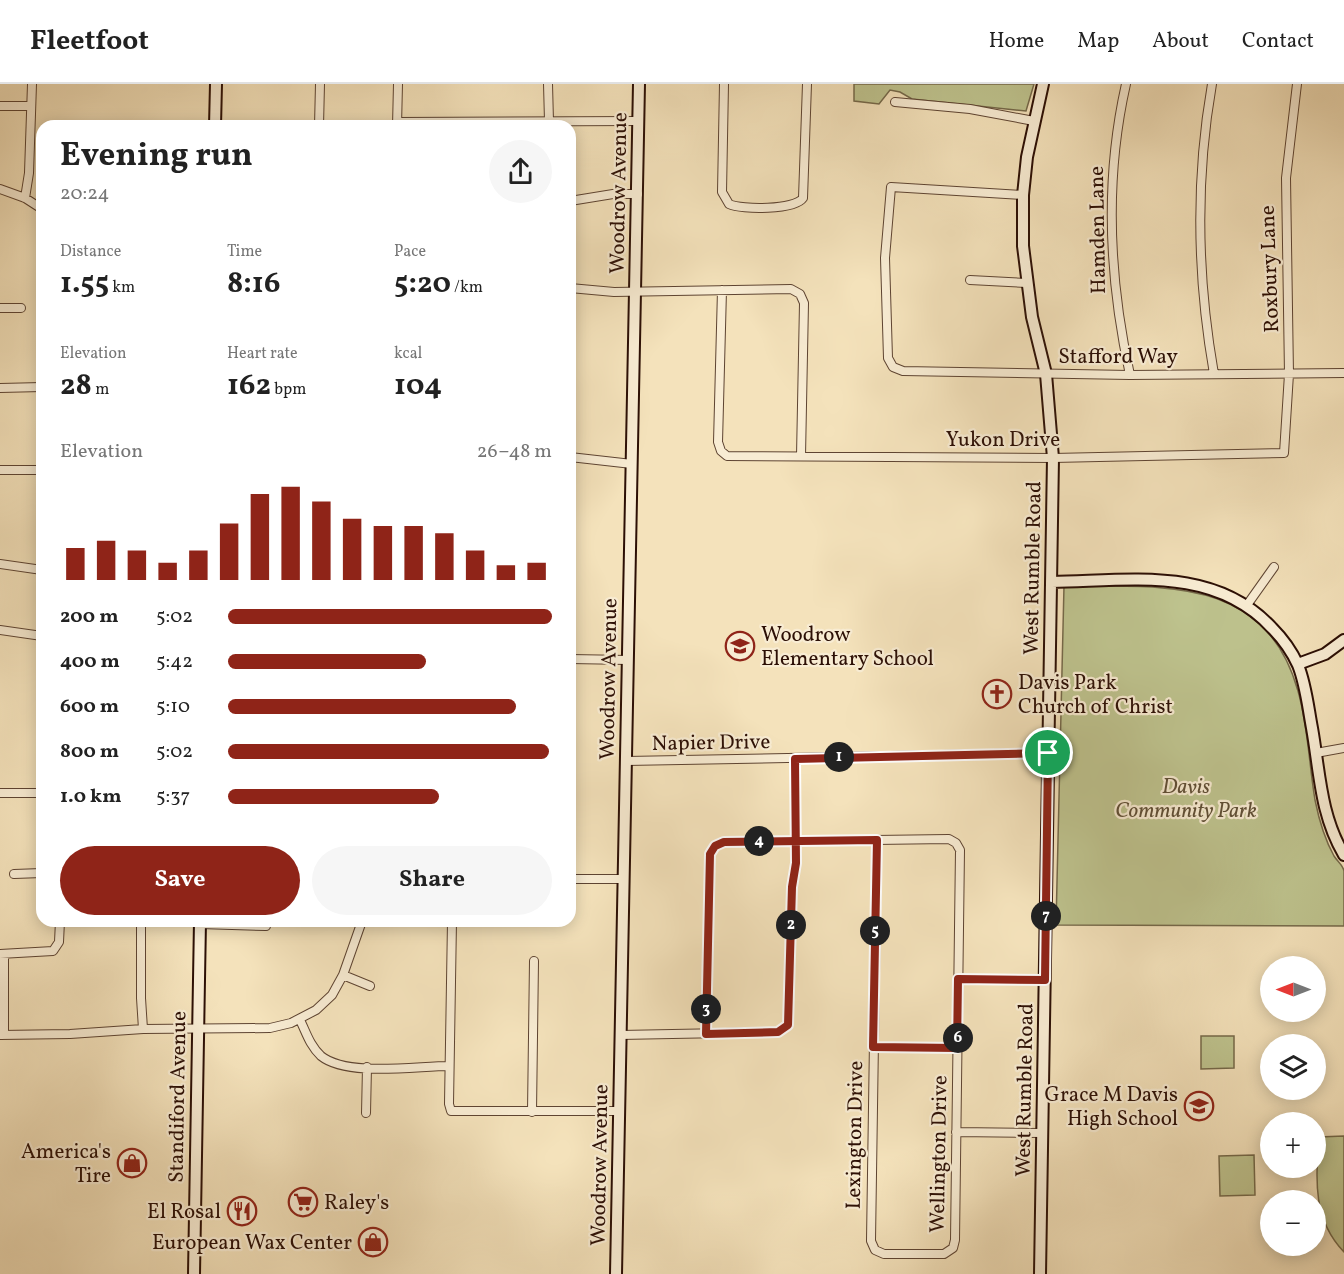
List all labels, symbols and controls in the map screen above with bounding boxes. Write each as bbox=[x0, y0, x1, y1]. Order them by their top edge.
text: Fleetfoot bbox=[30, 22, 149, 61]
text: Home bbox=[989, 27, 1044, 56]
text: Map bbox=[1077, 27, 1119, 56]
text: About bbox=[1152, 27, 1209, 56]
text: Contact bbox=[1242, 27, 1314, 56]
street label: Woodrow Avenue bbox=[604, 112, 635, 274]
text: Evening run bbox=[60, 134, 253, 180]
button: share bbox=[489, 140, 552, 203]
street label: Hamden Lane bbox=[1083, 166, 1114, 294]
text: 20:24 bbox=[60, 180, 109, 208]
street label: Roxbury Lane bbox=[1254, 205, 1287, 333]
text: Distance bbox=[60, 241, 121, 263]
text: Time bbox=[227, 241, 262, 263]
text: Pace bbox=[394, 241, 426, 263]
text: 1.55 bbox=[60, 263, 109, 305]
text: 8:16 bbox=[227, 263, 280, 305]
text: 5:20 bbox=[394, 263, 451, 305]
text: km bbox=[109, 277, 135, 299]
text: /km bbox=[451, 277, 483, 299]
text: Elevation bbox=[60, 343, 127, 365]
text: Heart rate bbox=[227, 343, 298, 365]
text: kcal bbox=[394, 343, 422, 365]
street label: Stafford Way bbox=[1058, 343, 1178, 372]
text: 28 bbox=[60, 365, 92, 407]
text: 162 bbox=[227, 365, 271, 407]
text: 104 bbox=[394, 365, 442, 407]
text: m bbox=[92, 379, 109, 401]
text: bpm bbox=[271, 379, 306, 401]
street label: Yukon Drive bbox=[946, 426, 1060, 455]
text: Elevation bbox=[60, 438, 143, 466]
text: 26–48 m bbox=[477, 438, 552, 466]
street label: West Rumble Road bbox=[1017, 481, 1050, 655]
street label: Woodrow Avenue bbox=[594, 598, 625, 760]
text: 200 m bbox=[60, 603, 118, 631]
text: 5:02 bbox=[156, 603, 193, 631]
place label: Woodrow Elementary School bbox=[761, 621, 934, 674]
school or university icon: Woodrow Elementary School bbox=[724, 630, 756, 662]
text: 400 m bbox=[60, 648, 120, 676]
text: 5:42 bbox=[156, 648, 193, 676]
place label: Davis Park Church of Christ bbox=[1018, 669, 1173, 722]
church icon: Davis Park Church of Christ bbox=[981, 678, 1013, 710]
text: 600 m bbox=[60, 693, 119, 721]
text: 5:10 bbox=[156, 693, 190, 721]
pin bbox=[1022, 727, 1073, 778]
street label: Napier Drive bbox=[651, 728, 771, 759]
icon: arrive bbox=[1031, 736, 1064, 769]
text: 800 m bbox=[60, 738, 119, 766]
text: 5:02 bbox=[156, 738, 193, 766]
pin: 1 bbox=[824, 742, 854, 772]
text: 1 bbox=[836, 746, 842, 768]
park label: Davis Community Park bbox=[1115, 773, 1257, 826]
text: 1.0 km bbox=[60, 783, 122, 811]
text: 5:37 bbox=[156, 783, 190, 811]
pin: 4 bbox=[744, 826, 774, 856]
text: 4 bbox=[754, 830, 764, 852]
button: Save bbox=[60, 846, 300, 915]
button: Share bbox=[312, 846, 552, 915]
pin: 7 bbox=[1031, 901, 1061, 931]
text: 7 bbox=[1042, 905, 1050, 927]
pin: 2 bbox=[776, 910, 806, 940]
text: 2 bbox=[787, 914, 795, 936]
pin: 5 bbox=[860, 916, 890, 946]
text: 5 bbox=[871, 920, 879, 942]
north arrow bbox=[1260, 956, 1326, 1022]
map controls bbox=[1260, 956, 1326, 1256]
pin: 3 bbox=[691, 994, 721, 1024]
text: 3 bbox=[702, 998, 710, 1020]
street label: West Rumble Road bbox=[1009, 1003, 1042, 1177]
street label: Standiford Avenue bbox=[163, 1011, 194, 1183]
pin: 6 bbox=[943, 1023, 973, 1053]
text: 6 bbox=[954, 1027, 962, 1049]
button: layers bbox=[1260, 1034, 1326, 1100]
street label: Lexington Drive bbox=[840, 1060, 871, 1210]
street label: Wellington Drive bbox=[924, 1075, 955, 1233]
place label: Grace M Davis High School bbox=[1045, 1081, 1178, 1134]
street label: Woodrow Avenue bbox=[585, 1084, 616, 1246]
school or university icon: Grace M Davis High School bbox=[1183, 1090, 1215, 1122]
button: + bbox=[1260, 1112, 1326, 1178]
place label: America's Tire bbox=[21, 1138, 111, 1191]
shop icon: America's Tire bbox=[116, 1147, 148, 1179]
supermarket icon: Raley's bbox=[287, 1186, 319, 1218]
place label: Raley's bbox=[324, 1189, 389, 1218]
button: − bbox=[1260, 1190, 1326, 1256]
restaurant icon: El Rosal bbox=[226, 1195, 258, 1227]
place label: El Rosal bbox=[147, 1198, 221, 1227]
shop icon: European Wax Center bbox=[357, 1226, 389, 1258]
place label: European Wax Center bbox=[152, 1229, 352, 1258]

